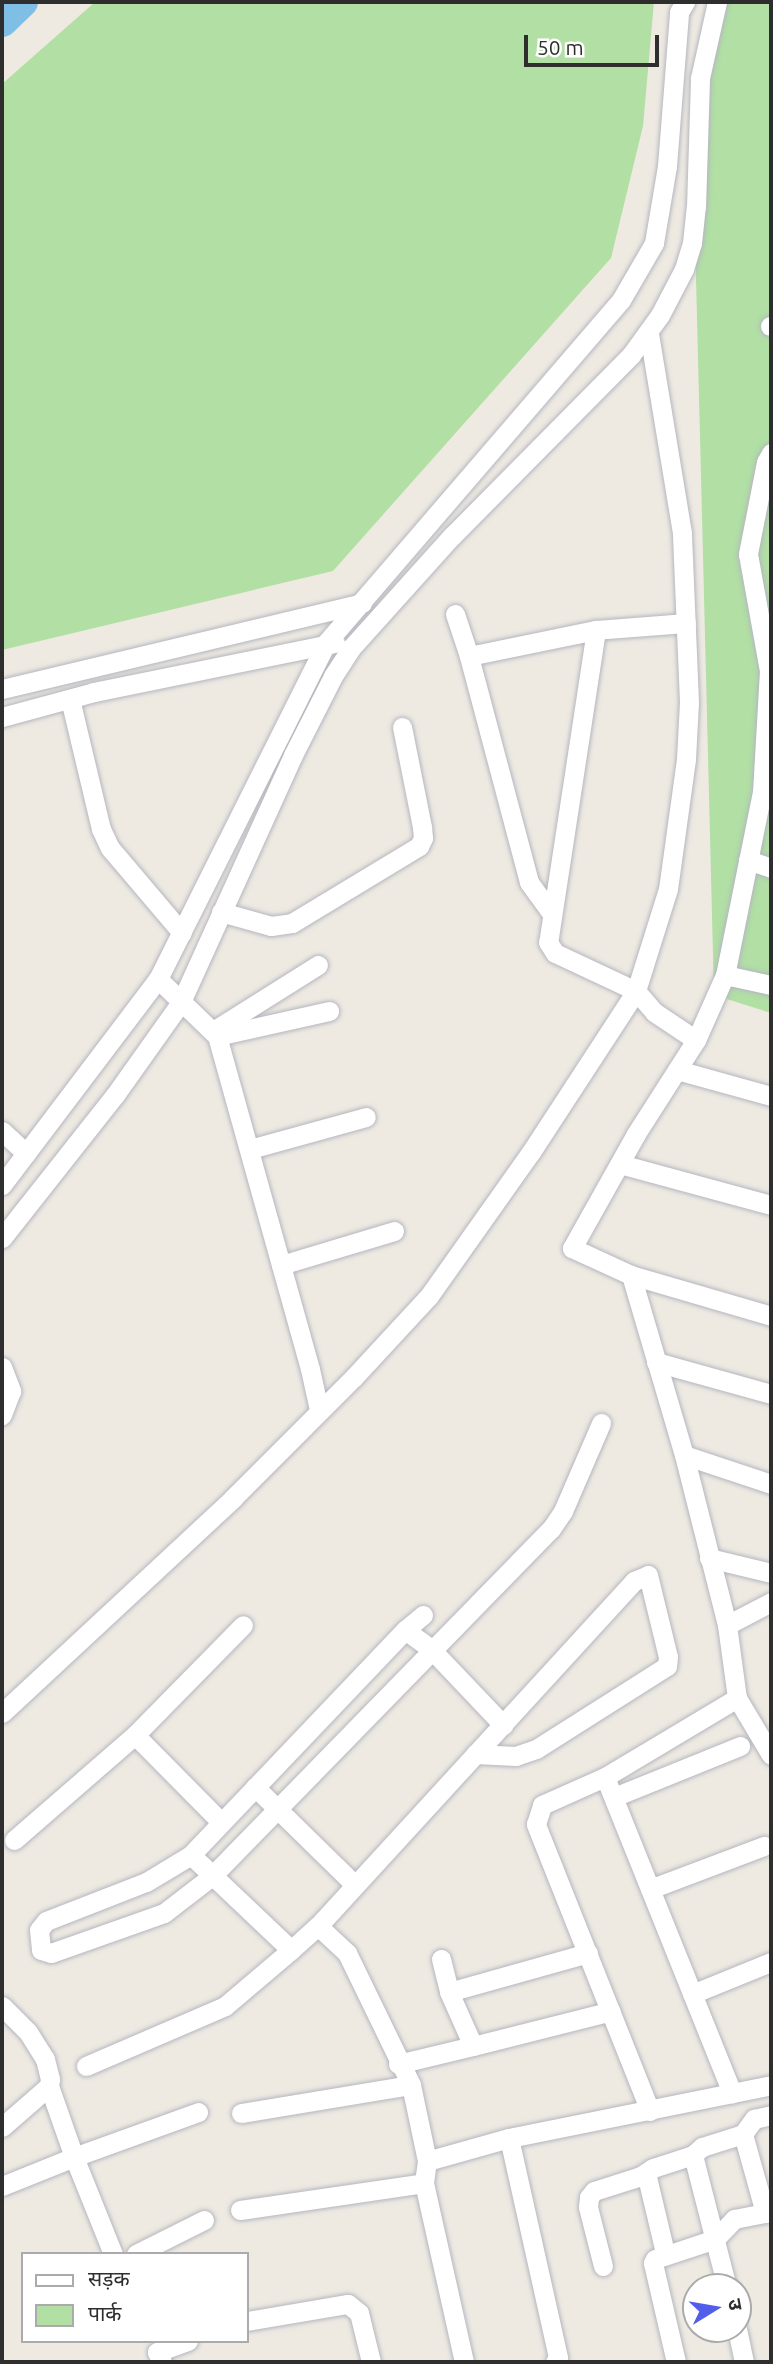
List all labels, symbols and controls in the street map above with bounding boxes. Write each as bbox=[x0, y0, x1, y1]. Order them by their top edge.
scale bar bbox=[528, 21, 663, 65]
text: 50 m bbox=[537, 35, 584, 59]
legend bbox=[21, 2252, 248, 2343]
text: सड़क bbox=[88, 2266, 130, 2290]
north arrow bbox=[682, 2273, 752, 2343]
text: उ bbox=[724, 2297, 748, 2312]
text: पार्क bbox=[88, 2301, 122, 2325]

